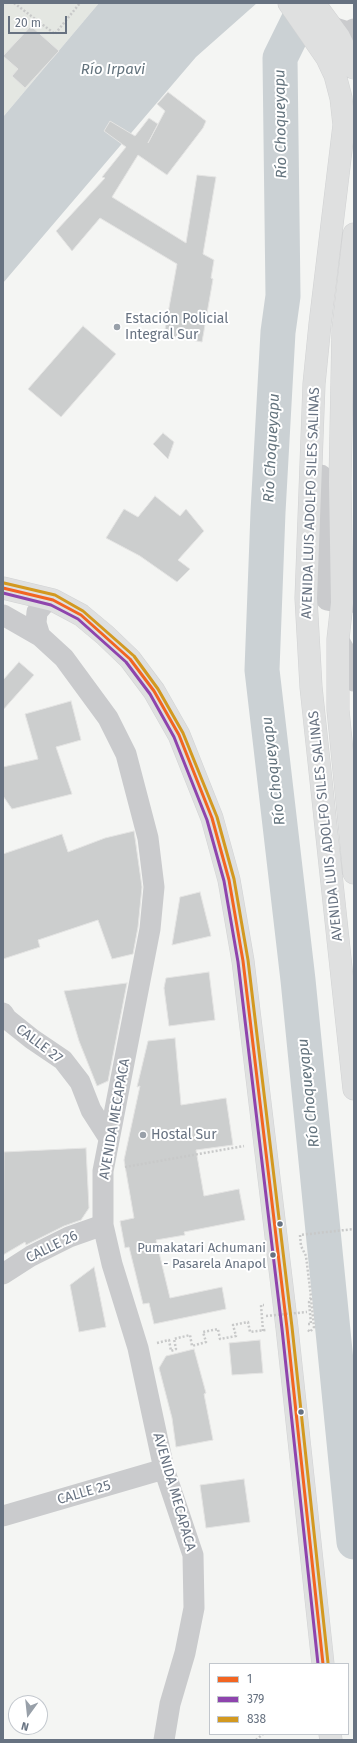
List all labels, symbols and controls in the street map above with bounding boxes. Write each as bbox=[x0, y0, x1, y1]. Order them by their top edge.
scale bar bbox=[10, 8, 69, 34]
text: 20 m bbox=[15, 16, 41, 30]
water label: Río Irpavi bbox=[81, 61, 145, 79]
water label: Río Choqueyapu bbox=[271, 69, 291, 179]
place label: Estación Policial Integral Sur bbox=[125, 311, 228, 344]
marker: Estación Policial Integral Sur bbox=[112, 322, 122, 332]
street label: AVENIDA LUIS ADOLFO SILES SALINAS bbox=[299, 387, 323, 619]
water label: Río Choqueyapu bbox=[260, 393, 284, 503]
street label: AVENIDA LUIS ADOLFO SILES SALINAS bbox=[306, 710, 346, 942]
water label: Río Choqueyapu bbox=[258, 716, 290, 826]
street label: CALLE 27 bbox=[12, 1021, 66, 1067]
water label: Río Choqueyapu bbox=[294, 1038, 324, 1148]
street label: AVENIDA MECAPACA bbox=[96, 1057, 134, 1181]
place label: Hostal Sur bbox=[151, 1127, 217, 1143]
marker: Hostal Sur bbox=[138, 1130, 148, 1140]
unlabelled marker bbox=[275, 1219, 285, 1229]
street label: CALLE 26 bbox=[23, 1227, 81, 1267]
place label: Pumakatari Achumani - Pasarela Anapol bbox=[137, 1240, 266, 1271]
marker: Pumakatari Achumani - Pasarela Anapol bbox=[268, 1250, 278, 1260]
unlabelled marker bbox=[296, 1407, 306, 1417]
street label: AVENIDA MECAPACA bbox=[149, 1431, 199, 1553]
street label: CALLE 25 bbox=[55, 1477, 113, 1509]
legend bbox=[209, 1663, 349, 1735]
text: 1 bbox=[247, 1672, 252, 1686]
text: 379 bbox=[247, 1692, 264, 1706]
north arrow bbox=[8, 1695, 48, 1735]
text: 838 bbox=[247, 1712, 266, 1726]
text: N bbox=[20, 1719, 30, 1733]

